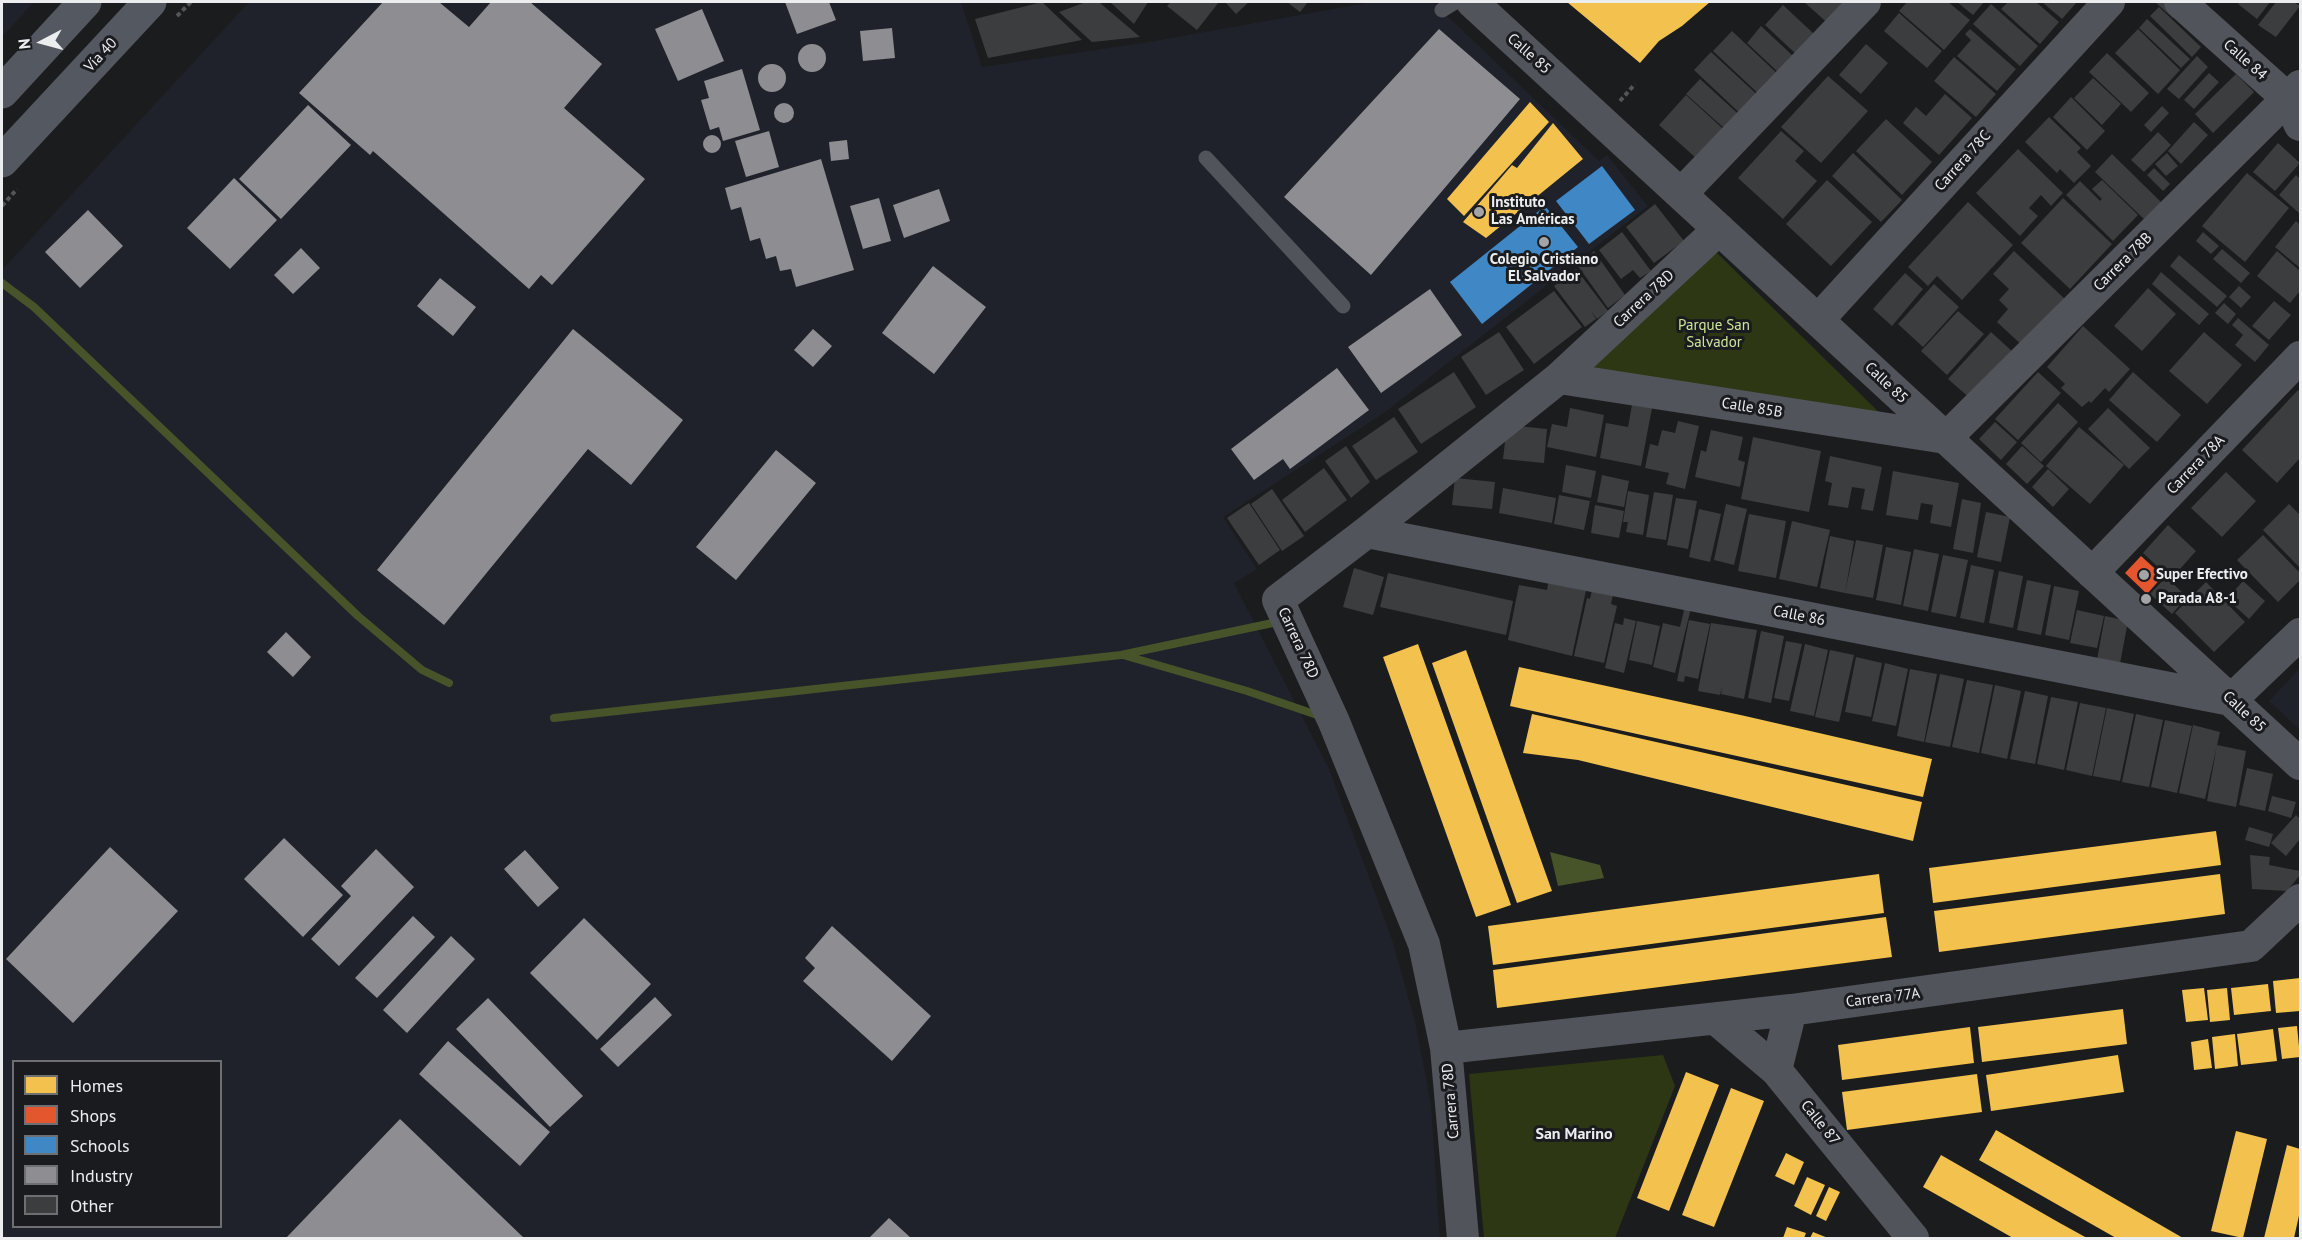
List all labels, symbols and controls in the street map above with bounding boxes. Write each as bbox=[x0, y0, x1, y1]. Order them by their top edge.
north arrow bbox=[12, 12, 72, 72]
street label: Calle 85 bbox=[1503, 30, 1555, 78]
street label: Vía 40 bbox=[81, 34, 121, 76]
street label: Calle 84 bbox=[2219, 36, 2271, 84]
text: N bbox=[14, 38, 35, 50]
street label: Carrera 78C bbox=[1931, 127, 1995, 195]
place label: Instituto Las Américas bbox=[1491, 194, 1575, 229]
marker: Instituto Las Américas bbox=[1472, 205, 1486, 219]
street label: Carrera 78B bbox=[2090, 229, 2156, 295]
marker: Colegio Cristiano El Salvador bbox=[1537, 235, 1551, 249]
place label: Colegio Cristiano El Salvador bbox=[1490, 251, 1598, 286]
street label: Carrera 78D bbox=[1610, 266, 1678, 332]
park label: Parque San Salvador bbox=[1678, 317, 1750, 352]
street label: Calle 85 bbox=[1861, 359, 1911, 407]
street label: Calle 85B bbox=[1720, 394, 1784, 422]
street label: Carrera 78A bbox=[2163, 432, 2229, 498]
place label: Super Efectivo bbox=[2156, 566, 2248, 584]
marker: Super Efectivo bbox=[2137, 568, 2151, 582]
place label: Parada A8-1 bbox=[2158, 590, 2237, 608]
marker: Parada A8-1 bbox=[2139, 592, 2153, 606]
street label: Calle 86 bbox=[1772, 602, 1826, 630]
street label: Carrera 78D bbox=[1274, 605, 1322, 681]
street label: Calle 85 bbox=[2219, 688, 2269, 736]
street label: Carrera 77A bbox=[1845, 985, 1921, 1011]
legend bbox=[12, 1060, 222, 1228]
street label: Carrera 78D bbox=[1439, 1062, 1463, 1140]
text: Homes bbox=[70, 1074, 123, 1097]
street label: Calle 87 bbox=[1796, 1097, 1844, 1149]
text: Shops bbox=[70, 1104, 116, 1127]
district label: San Marino bbox=[1535, 1124, 1613, 1144]
text: Schools bbox=[70, 1134, 130, 1157]
text: Industry bbox=[70, 1164, 133, 1187]
text: Other bbox=[70, 1194, 114, 1217]

